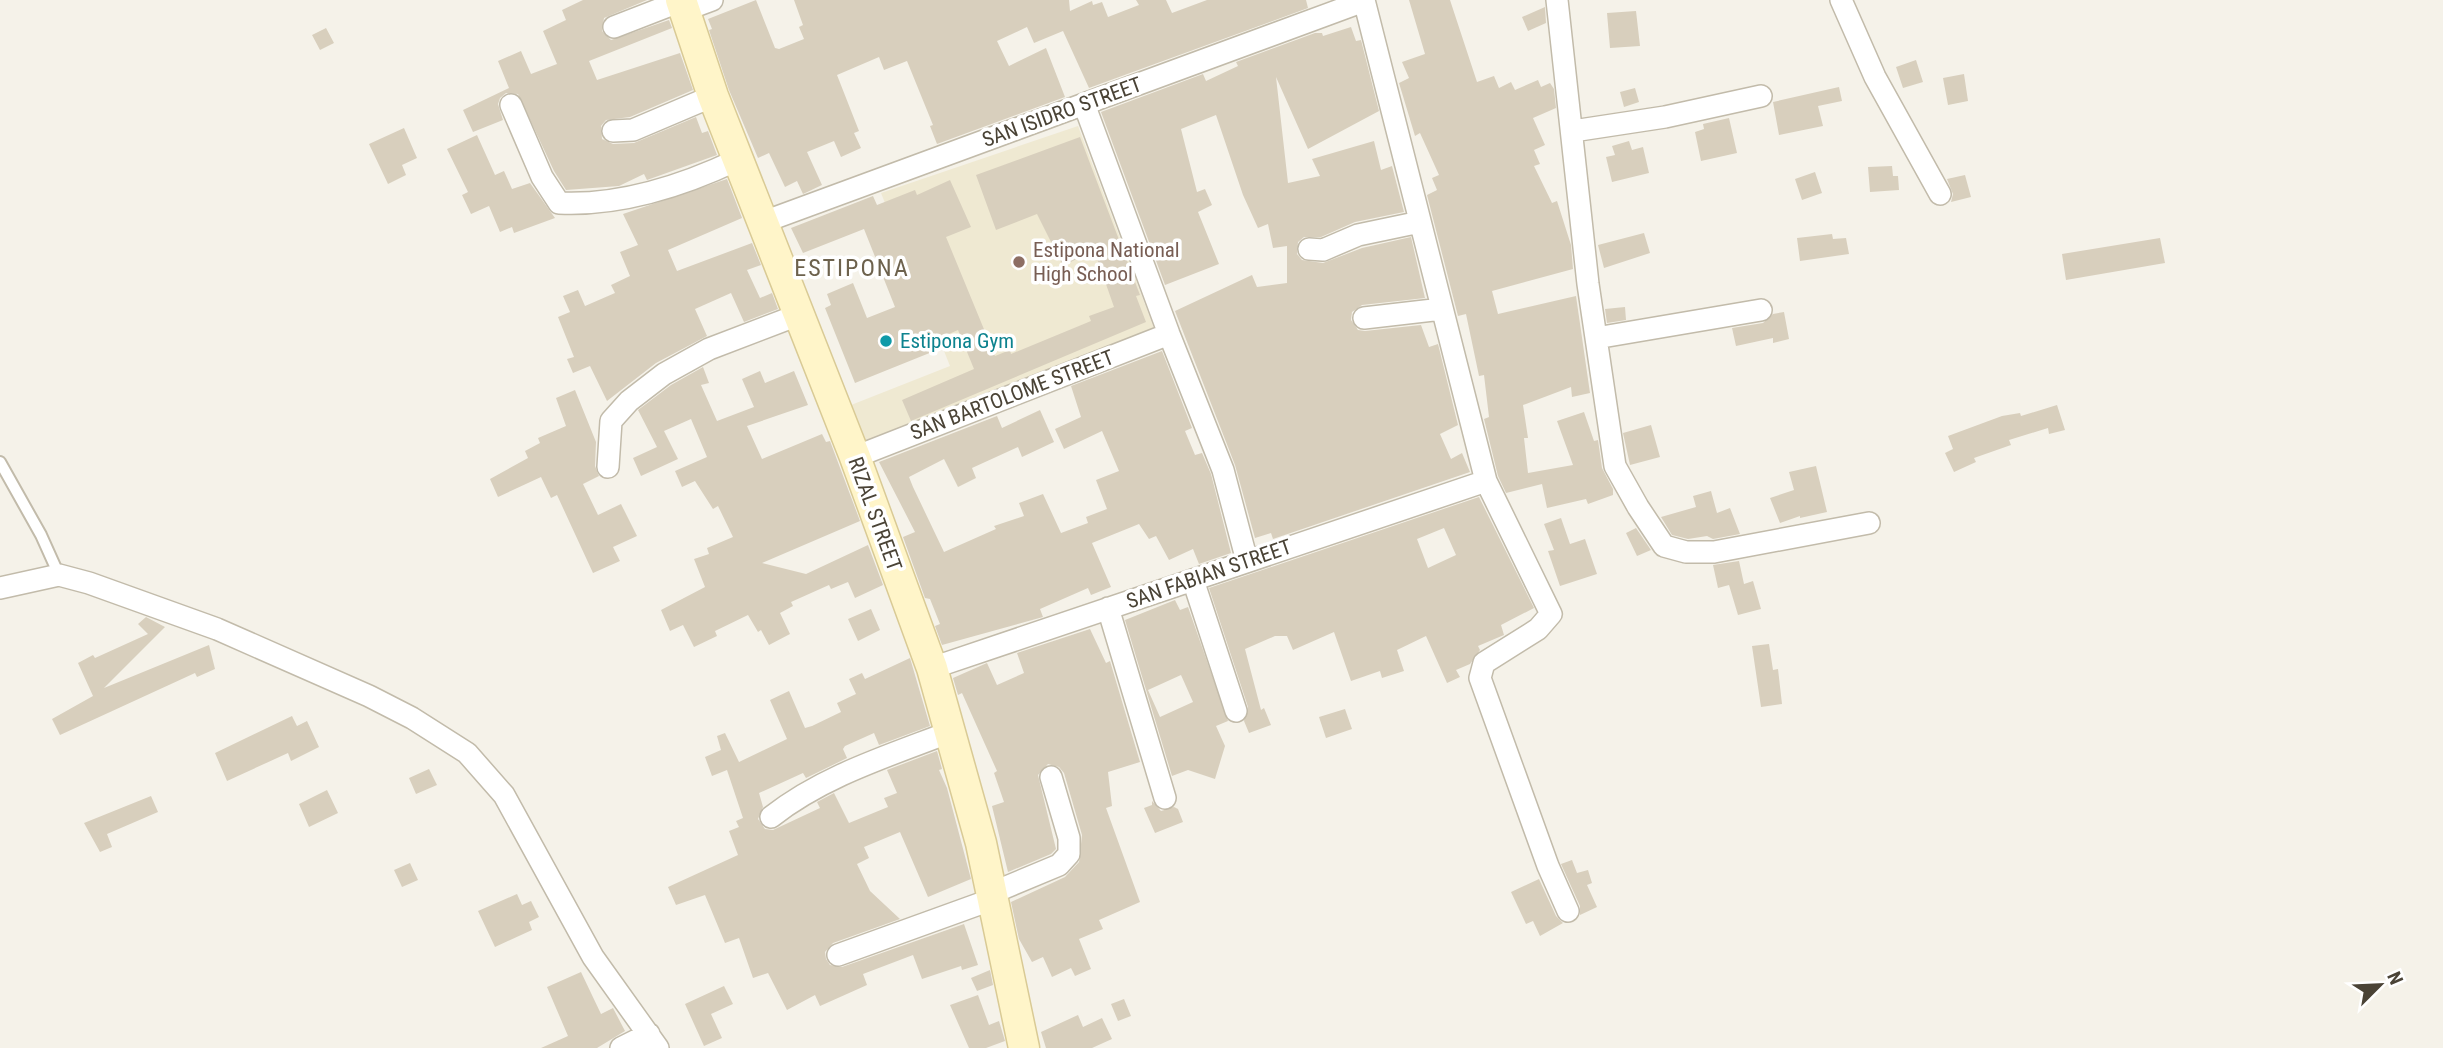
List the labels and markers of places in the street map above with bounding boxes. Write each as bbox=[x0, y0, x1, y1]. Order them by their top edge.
place label: Estipona National High School bbox=[1033, 238, 1180, 286]
marker: Estipona National High School bbox=[1011, 254, 1027, 270]
place label: Estipona Gym bbox=[900, 329, 1014, 353]
marker: Estipona Gym bbox=[878, 333, 894, 349]

